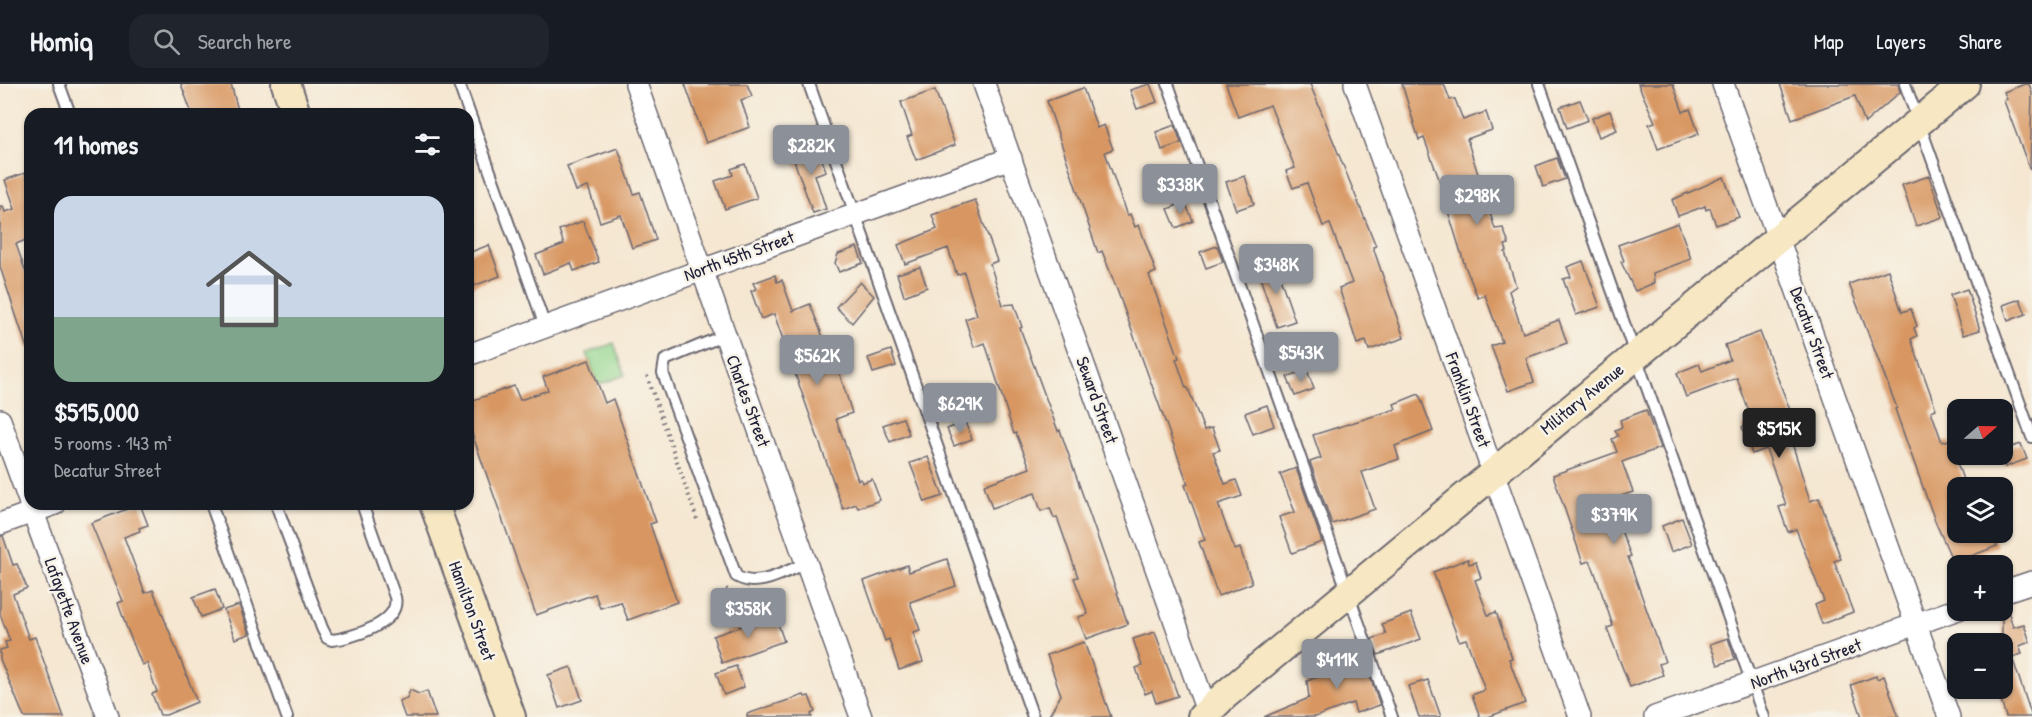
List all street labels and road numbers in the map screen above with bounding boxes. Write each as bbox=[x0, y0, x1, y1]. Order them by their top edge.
street label: North 45th Street bbox=[680, 224, 798, 287]
street label: Decatur Street bbox=[1784, 283, 1841, 383]
street label: Franklin Street bbox=[1439, 348, 1497, 452]
street label: Charles Street bbox=[720, 351, 777, 451]
street label: Seward Street bbox=[1070, 353, 1125, 448]
street label: Military Avenue bbox=[1535, 357, 1629, 440]
street label: Lafayette Avenue bbox=[39, 554, 100, 667]
street label: Hamilton Street bbox=[443, 558, 502, 665]
street label: North 43rd Street bbox=[1747, 632, 1866, 695]

